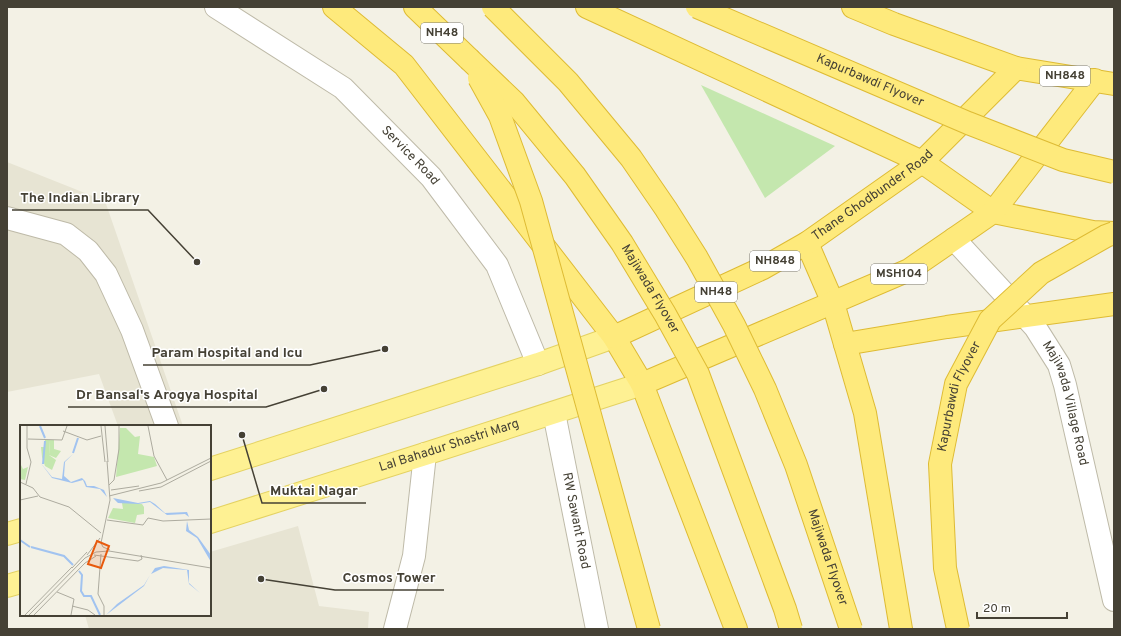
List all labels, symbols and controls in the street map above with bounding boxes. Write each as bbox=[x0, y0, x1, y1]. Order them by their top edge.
road number: NH48 bbox=[421, 23, 463, 43]
street label: Kapurbawdi Flyover bbox=[813, 51, 926, 111]
road number: NH848 bbox=[1040, 66, 1090, 86]
street label: Service Road bbox=[377, 123, 443, 189]
street label: Thane Ghodbunder Road bbox=[809, 147, 937, 245]
callout: The Indian Library bbox=[12, 184, 148, 210]
text: The Indian Library bbox=[20, 190, 140, 207]
street label: Majiwada Flyover bbox=[617, 242, 682, 337]
road number: NH848 bbox=[750, 251, 800, 271]
road number: MSH104 bbox=[871, 264, 927, 284]
road number: NH48 bbox=[695, 282, 737, 302]
street label: Majiwada Village Road bbox=[1038, 338, 1091, 467]
callout: Param Hospital and Icu bbox=[143, 339, 310, 365]
street label: Kapurbawdi Flyover bbox=[935, 339, 985, 453]
text: Param Hospital and Icu bbox=[151, 345, 303, 362]
callout: Dr Bansal's Arogya Hospital bbox=[68, 381, 266, 407]
text: Dr Bansal's Arogya Hospital bbox=[76, 387, 258, 404]
street label: Lal Bahadur Shastri Marg bbox=[377, 416, 521, 476]
inset map bbox=[20, 425, 211, 616]
street label: RW Sawant Road bbox=[558, 471, 593, 571]
callout: Muktai Nagar bbox=[262, 477, 366, 503]
text: Muktai Nagar bbox=[270, 483, 358, 500]
street label: Majiwada Flyover bbox=[803, 507, 851, 608]
callout: Cosmos Tower bbox=[335, 564, 444, 590]
text: Cosmos Tower bbox=[342, 570, 436, 587]
scale bar bbox=[977, 594, 1067, 620]
text: 20 m bbox=[983, 601, 1011, 617]

